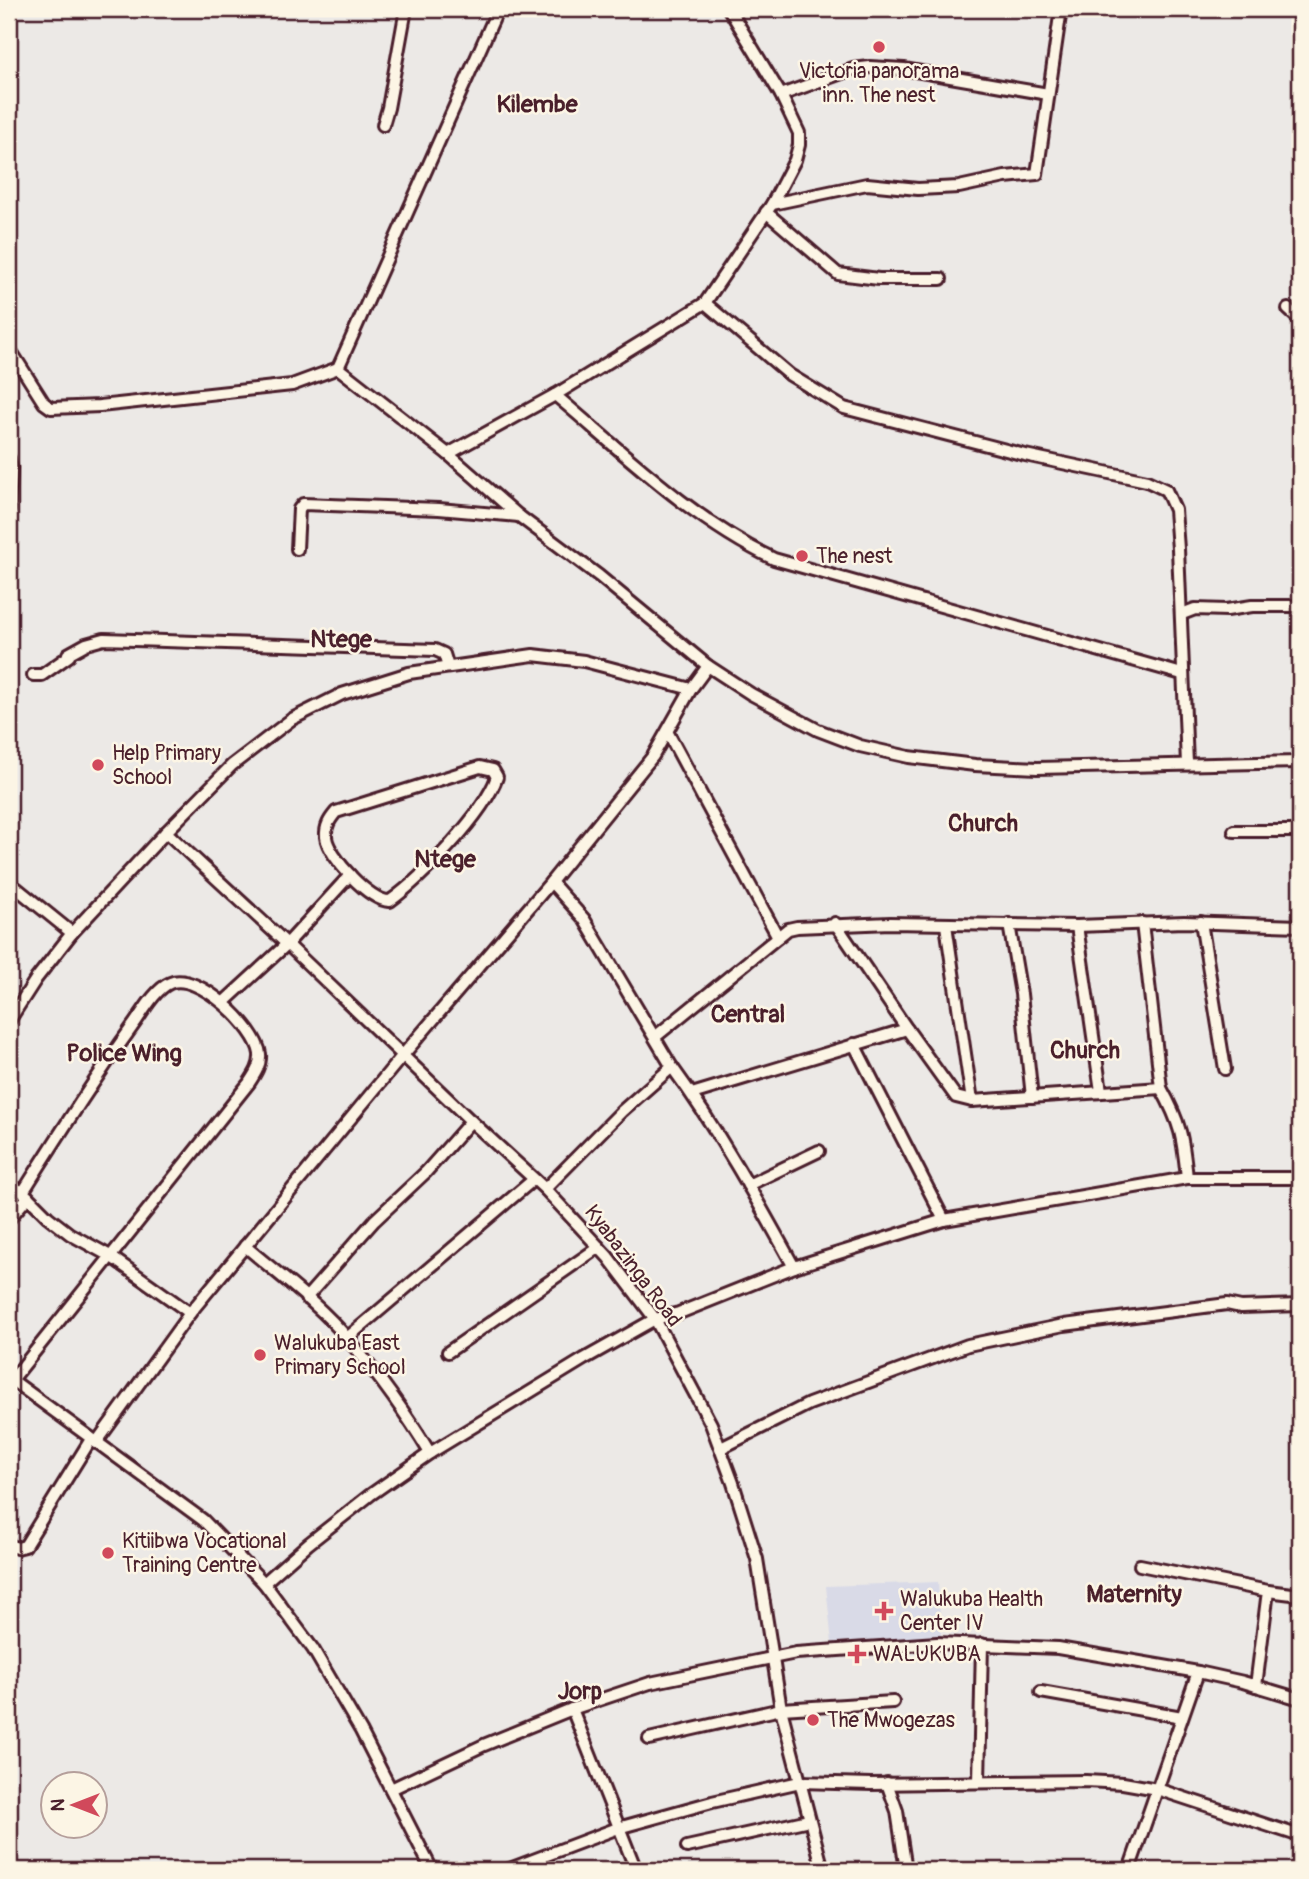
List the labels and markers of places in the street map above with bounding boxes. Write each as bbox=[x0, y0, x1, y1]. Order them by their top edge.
marker: Victoria panorama inn. The nest bbox=[871, 39, 887, 55]
place label: Victoria panorama inn. The nest bbox=[799, 58, 959, 109]
place label: The nest bbox=[816, 543, 893, 570]
marker: The nest bbox=[794, 548, 810, 564]
place label: Help Primary School bbox=[112, 740, 221, 791]
marker: Help Primary School bbox=[90, 757, 106, 773]
place label: Walukuba East Primary School bbox=[274, 1330, 406, 1381]
marker: Walukuba East Primary School bbox=[252, 1347, 268, 1363]
place label: Kitiibwa Vocational Training Centre bbox=[122, 1528, 287, 1579]
marker: Kitiibwa Vocational Training Centre bbox=[100, 1545, 116, 1561]
place label: Walukuba Health Center IV bbox=[900, 1586, 1043, 1637]
marker: Walukuba Health Center IV bbox=[874, 1601, 894, 1621]
place label: WALUKUBA bbox=[873, 1641, 981, 1668]
marker: WALUKUBA bbox=[847, 1644, 867, 1664]
place label: The Mwogezas bbox=[827, 1707, 956, 1734]
marker: The Mwogezas bbox=[805, 1712, 821, 1728]

